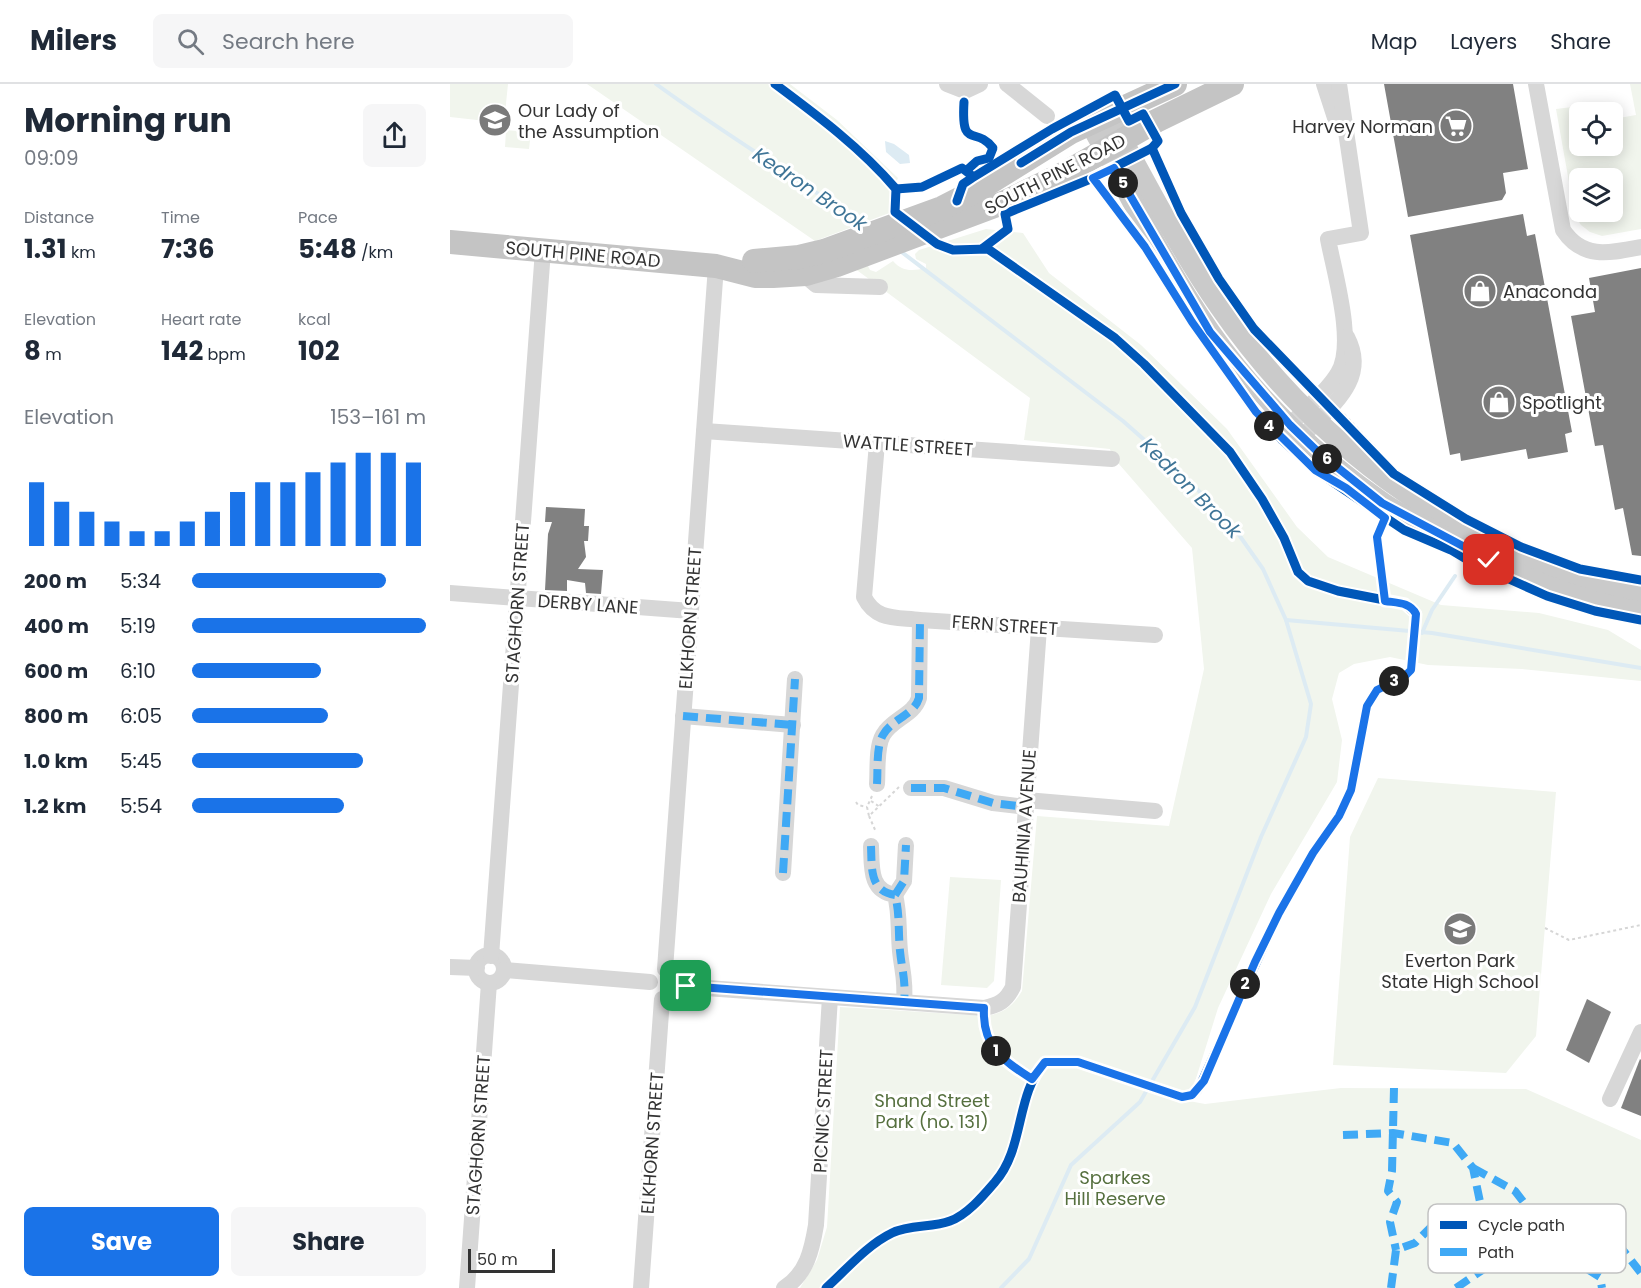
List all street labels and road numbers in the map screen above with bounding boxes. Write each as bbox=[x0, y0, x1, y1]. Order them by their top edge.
street label: SOUTH PINE ROAD bbox=[980, 128, 1130, 220]
street label: SOUTH PINE ROAD bbox=[505, 235, 661, 273]
street label: WATTLE STREET bbox=[842, 428, 974, 462]
street label: STAGHORN STREET bbox=[499, 522, 535, 684]
street label: ELKHORN STREET bbox=[673, 546, 707, 690]
street label: DERBY LANE bbox=[537, 588, 639, 620]
street label: FERN STREET bbox=[951, 609, 1059, 641]
street label: BAUHINIA AVENUE bbox=[1006, 748, 1042, 904]
street label: PICNIC STREET bbox=[807, 1048, 839, 1174]
street label: STAGHORN STREET bbox=[460, 1054, 496, 1216]
street label: ELKHORN STREET bbox=[635, 1071, 669, 1215]

